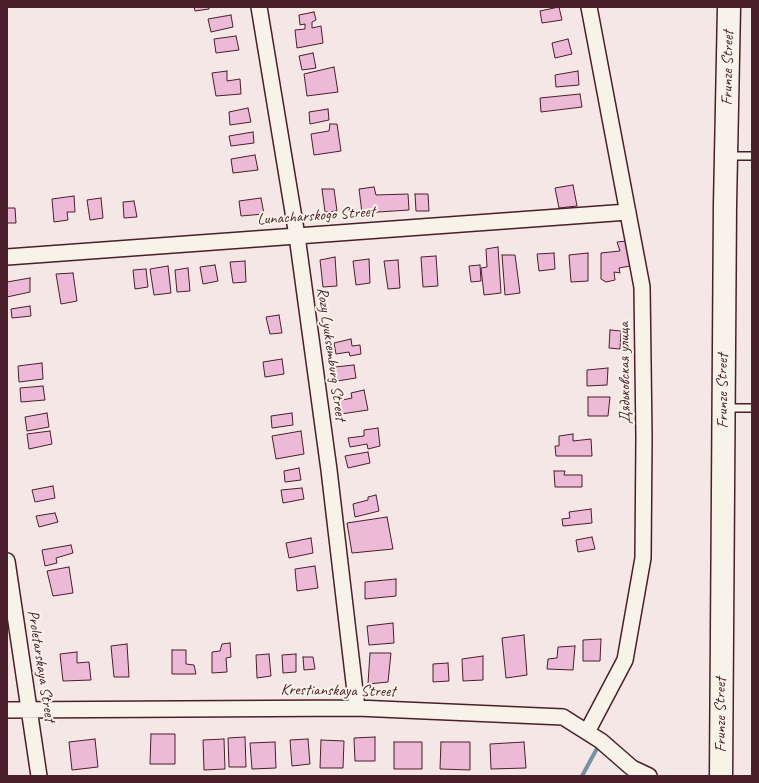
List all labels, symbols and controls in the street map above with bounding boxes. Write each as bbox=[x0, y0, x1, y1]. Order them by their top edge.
street label: Frunze Street bbox=[718, 30, 738, 106]
street label: Lunacharskogo Street bbox=[257, 202, 375, 230]
street label: Rozy Lyuksemburg Street bbox=[312, 286, 350, 422]
street label: Дядьковская улица bbox=[615, 322, 635, 424]
street label: Frunze Street bbox=[713, 354, 733, 428]
street label: Proletarskaya Street bbox=[23, 609, 59, 723]
street label: Frunze Street bbox=[711, 678, 731, 752]
street label: Krestianskaya Street bbox=[280, 680, 396, 702]

